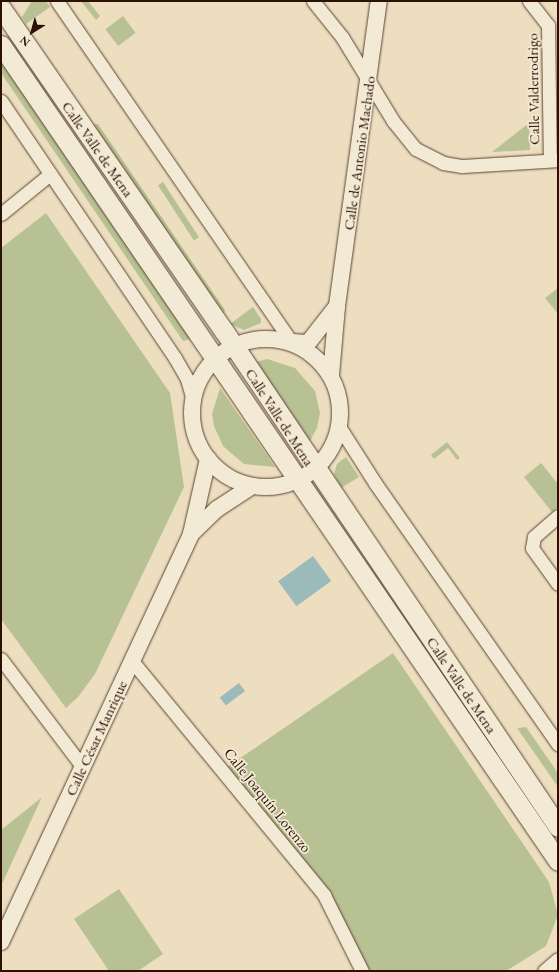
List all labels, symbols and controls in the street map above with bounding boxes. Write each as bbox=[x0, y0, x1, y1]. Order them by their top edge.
north arrow bbox=[12, 12, 52, 52]
text: N bbox=[17, 33, 33, 50]
street label: Calle Valderrodrigo bbox=[523, 33, 543, 145]
street label: Calle de Antonio Machado bbox=[339, 75, 379, 231]
street label: Calle Valle de Mena bbox=[58, 98, 138, 200]
street label: Calle Valle de Mena bbox=[242, 365, 318, 469]
street label: Calle Valle de Mena bbox=[423, 633, 501, 737]
street label: Calle César Manrique bbox=[61, 677, 131, 799]
street label: Calle Joaquín Lorenzo bbox=[220, 744, 316, 856]

